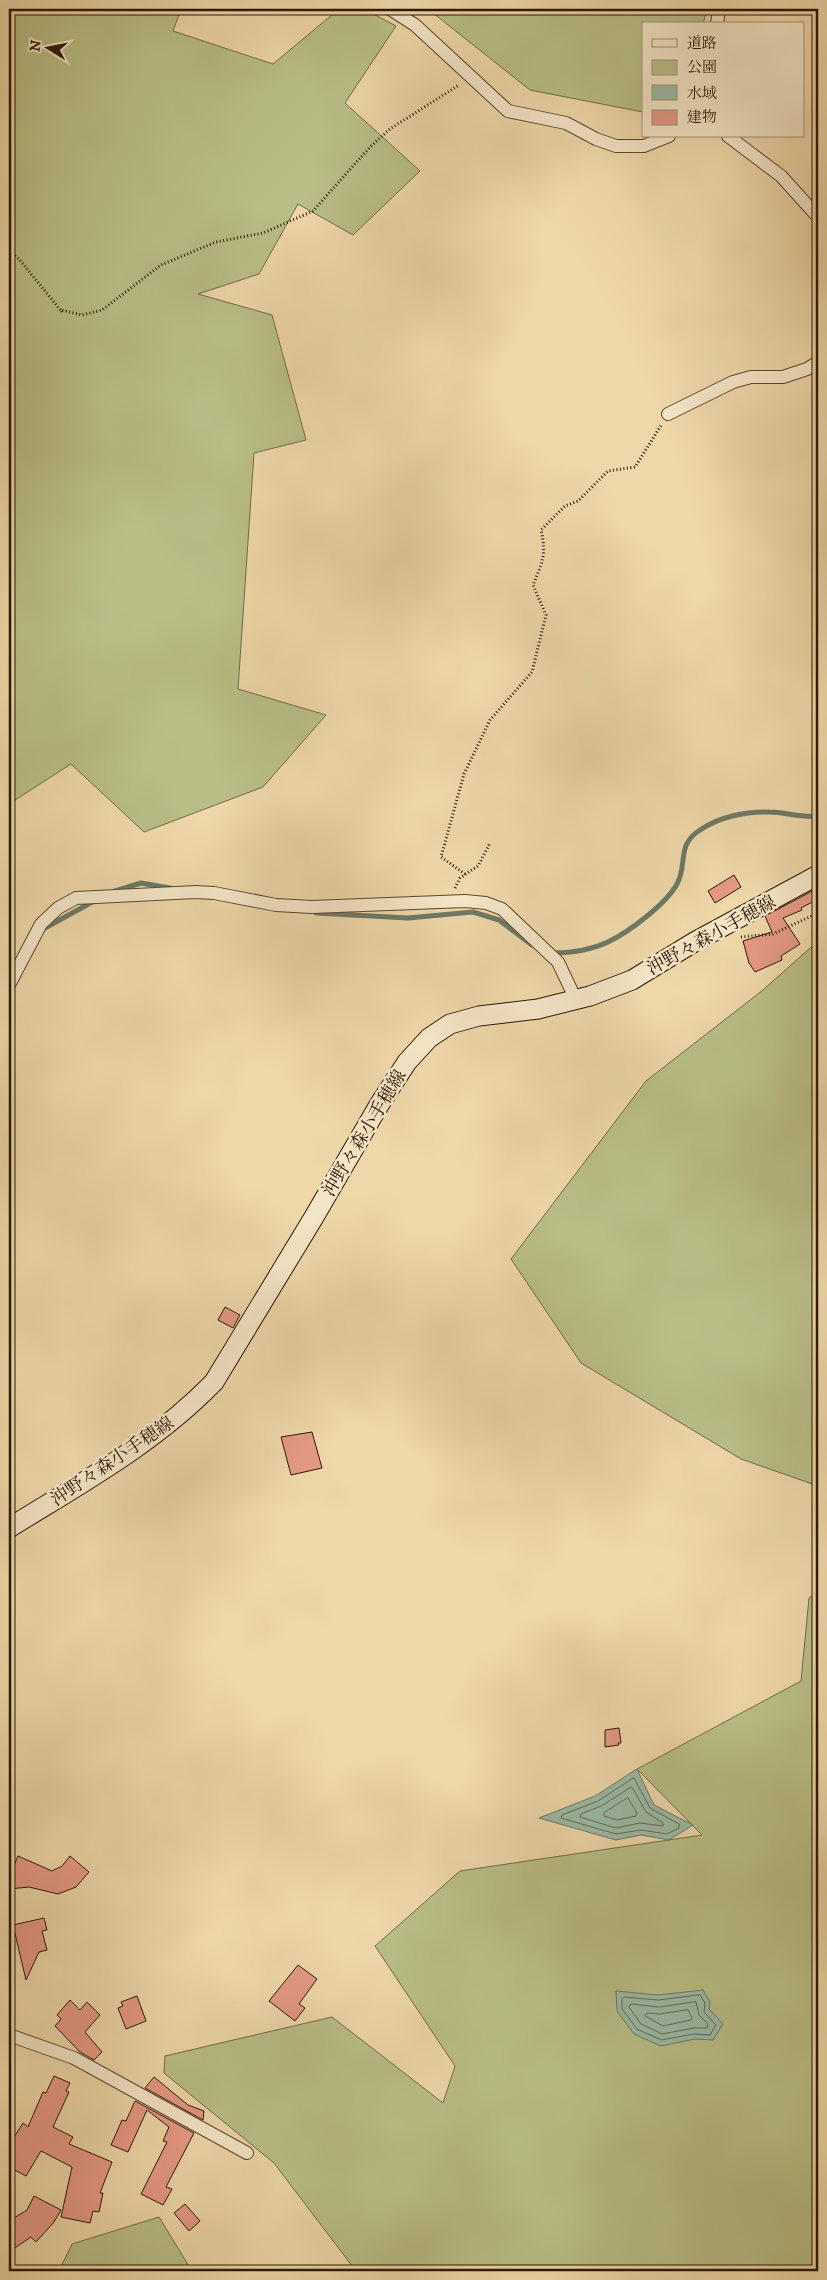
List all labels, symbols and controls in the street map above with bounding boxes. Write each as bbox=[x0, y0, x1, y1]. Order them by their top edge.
north arrow bbox=[22, 22, 72, 72]
legend bbox=[642, 22, 804, 138]
text: 道路 bbox=[687, 34, 717, 53]
text: N bbox=[26, 38, 46, 53]
text: 公園 bbox=[687, 58, 717, 77]
text: 水域 bbox=[687, 84, 717, 103]
text: 建物 bbox=[687, 108, 717, 127]
street label: 沖野々森小手穂線 bbox=[643, 891, 780, 980]
street label: 沖野々森小手穂線 bbox=[318, 1066, 411, 1201]
street label: 沖野々森小手穂線 bbox=[47, 1412, 178, 1511]

